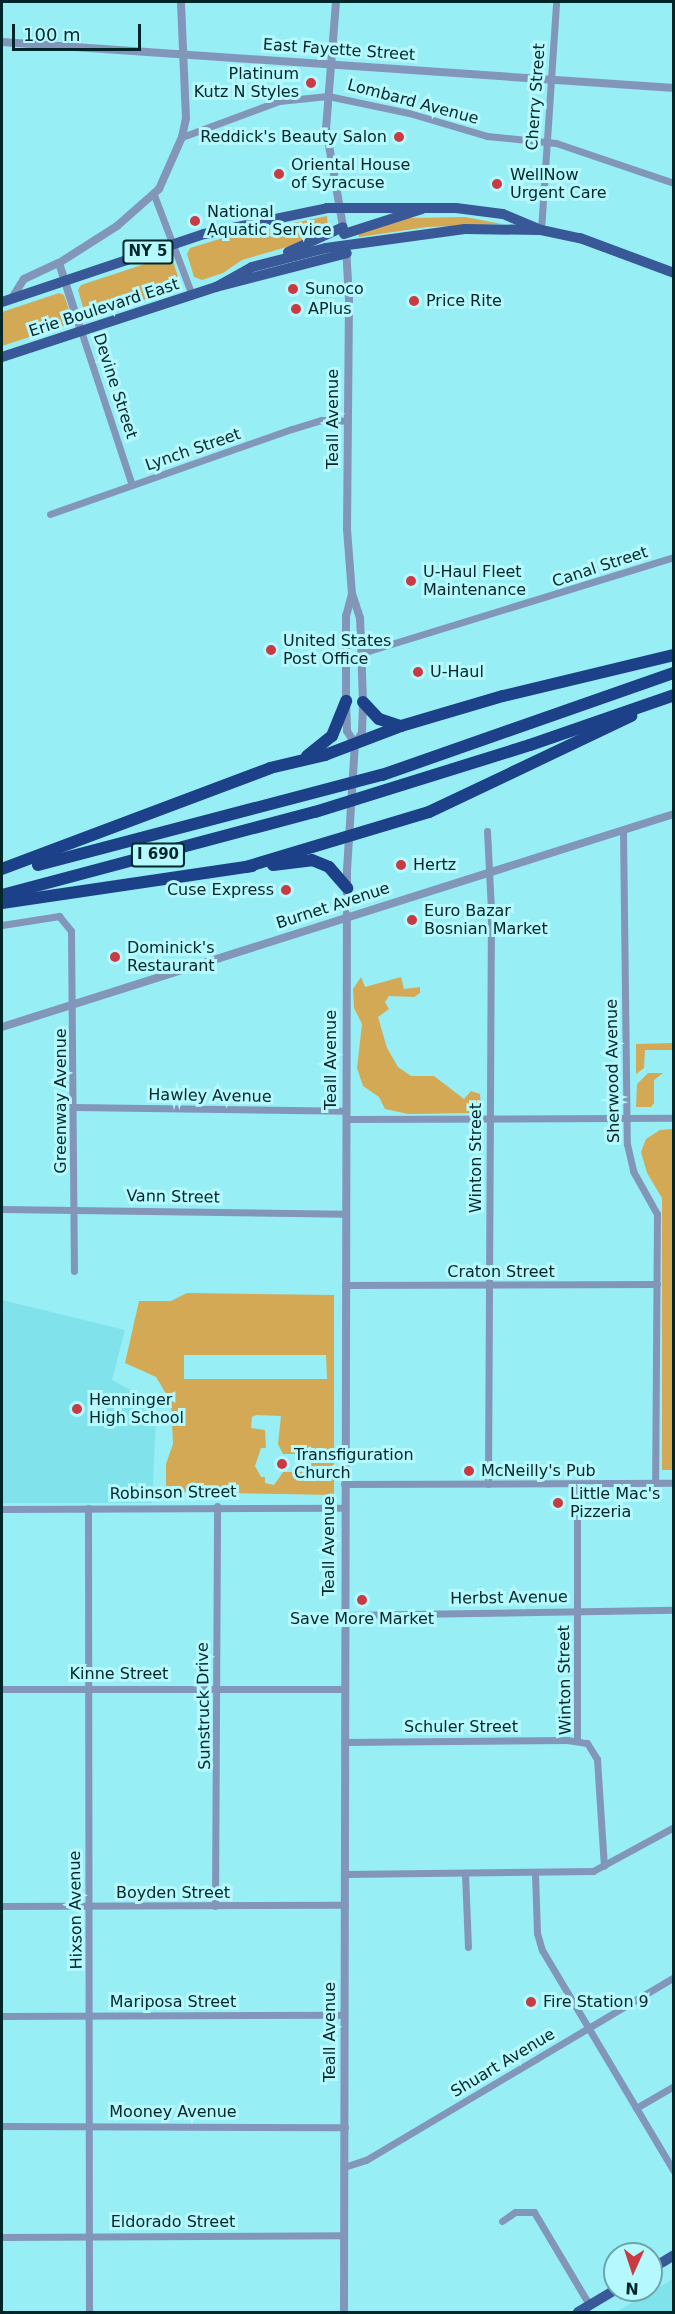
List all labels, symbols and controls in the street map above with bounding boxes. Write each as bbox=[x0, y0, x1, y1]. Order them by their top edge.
scale bar bbox=[15, 12, 144, 50]
text: 100 m bbox=[23, 24, 81, 45]
street label: East Fayette Street bbox=[262, 35, 416, 65]
street label: Cherry Street bbox=[523, 43, 549, 151]
place label: Platinum Kutz N Styles bbox=[194, 64, 299, 102]
street label: Lombard Avenue bbox=[345, 75, 481, 129]
marker: Platinum Kutz N Styles bbox=[304, 76, 318, 90]
place label: Reddick's Beauty Salon bbox=[200, 127, 387, 147]
marker: Reddick's Beauty Salon bbox=[392, 130, 406, 144]
place label: Oriental House of Syracuse bbox=[291, 155, 410, 193]
place label: WellNow Urgent Care bbox=[510, 165, 607, 203]
marker: Oriental House of Syracuse bbox=[272, 167, 286, 181]
marker: WellNow Urgent Care bbox=[488, 175, 506, 193]
place label: National Aquatic Service bbox=[207, 202, 332, 240]
marker: National Aquatic Service bbox=[188, 214, 202, 228]
road number: NY 5 bbox=[121, 240, 175, 264]
street label: Erie Boulevard East bbox=[27, 275, 181, 341]
place label: Sunoco bbox=[305, 279, 364, 299]
marker: Sunoco bbox=[286, 282, 300, 296]
place label: Price Rite bbox=[426, 291, 502, 311]
marker: Price Rite bbox=[407, 294, 421, 308]
place label: APlus bbox=[308, 299, 352, 319]
marker: APlus bbox=[289, 302, 303, 316]
street label: Devine Street bbox=[89, 331, 141, 441]
street label: Teall Avenue bbox=[323, 369, 343, 469]
street label: Lynch Street bbox=[143, 425, 243, 475]
street label: Canal Street bbox=[550, 543, 650, 591]
place label: U-Haul Fleet Maintenance bbox=[423, 562, 526, 600]
marker: U-Haul Fleet Maintenance bbox=[404, 574, 418, 588]
place label: United States Post Office bbox=[283, 631, 391, 669]
marker: United States Post Office bbox=[264, 643, 278, 657]
place label: U-Haul bbox=[430, 662, 484, 682]
marker: U-Haul bbox=[411, 665, 425, 679]
road number: I 690 bbox=[130, 843, 186, 867]
place label: Hertz bbox=[413, 855, 456, 875]
marker: Hertz bbox=[394, 858, 408, 872]
street label: Burnet Avenue bbox=[274, 879, 392, 933]
place label: Cuse Express bbox=[167, 880, 274, 900]
marker: Cuse Express bbox=[279, 883, 293, 897]
place label: Euro Bazar Bosnian Market bbox=[424, 901, 548, 939]
marker: Euro Bazar Bosnian Market bbox=[405, 913, 419, 927]
place label: Dominick's Restaurant bbox=[127, 938, 215, 976]
marker: Dominick's Restaurant bbox=[108, 950, 122, 964]
street label: Sherwood Avenue bbox=[602, 999, 624, 1143]
street label: Teall Avenue bbox=[321, 1010, 341, 1110]
street label: Greenway Avenue bbox=[51, 1028, 71, 1174]
street label: Hawley Avenue bbox=[148, 1085, 272, 1107]
street label: Winton Street bbox=[466, 1103, 486, 1213]
street label: Vann Street bbox=[126, 1187, 220, 1207]
street label: Craton Street bbox=[447, 1262, 555, 1282]
place label: Henninger High School bbox=[89, 1390, 184, 1428]
marker: Henninger High School bbox=[70, 1402, 84, 1416]
place label: Transfiguration Church bbox=[294, 1445, 414, 1483]
marker: Transfiguration Church bbox=[275, 1457, 289, 1471]
place label: McNeilly's Pub bbox=[481, 1461, 596, 1481]
marker: McNeilly's Pub bbox=[462, 1464, 476, 1478]
street label: Robinson Street bbox=[109, 1482, 237, 1504]
place label: Little Mac's Pizzeria bbox=[570, 1484, 660, 1522]
street label: Teall Avenue bbox=[319, 1496, 339, 1596]
marker: Little Mac's Pizzeria bbox=[551, 1496, 565, 1510]
street label: Herbst Avenue bbox=[450, 1587, 568, 1609]
marker: Save More Market bbox=[355, 1593, 369, 1607]
place label: Save More Market bbox=[290, 1609, 434, 1629]
street label: Winton Street bbox=[554, 1625, 576, 1735]
street label: Sunstruck Drive bbox=[193, 1642, 215, 1770]
street label: Kinne Street bbox=[70, 1664, 168, 1684]
street label: Schuler Street bbox=[404, 1717, 518, 1737]
street label: Hixson Avenue bbox=[65, 1850, 87, 1970]
street label: Boyden Street bbox=[116, 1883, 230, 1903]
street label: Teall Avenue bbox=[320, 1982, 340, 2082]
street label: Mariposa Street bbox=[110, 1992, 236, 2012]
place label: Fire Station 9 bbox=[543, 1992, 649, 2012]
marker: Fire Station 9 bbox=[524, 1995, 538, 2009]
street label: Shuart Avenue bbox=[448, 2024, 558, 2102]
street label: Mooney Avenue bbox=[109, 2102, 237, 2122]
street label: Eldorado Street bbox=[111, 2212, 235, 2232]
north arrow bbox=[603, 2242, 663, 2302]
text: N bbox=[625, 2279, 639, 2298]

